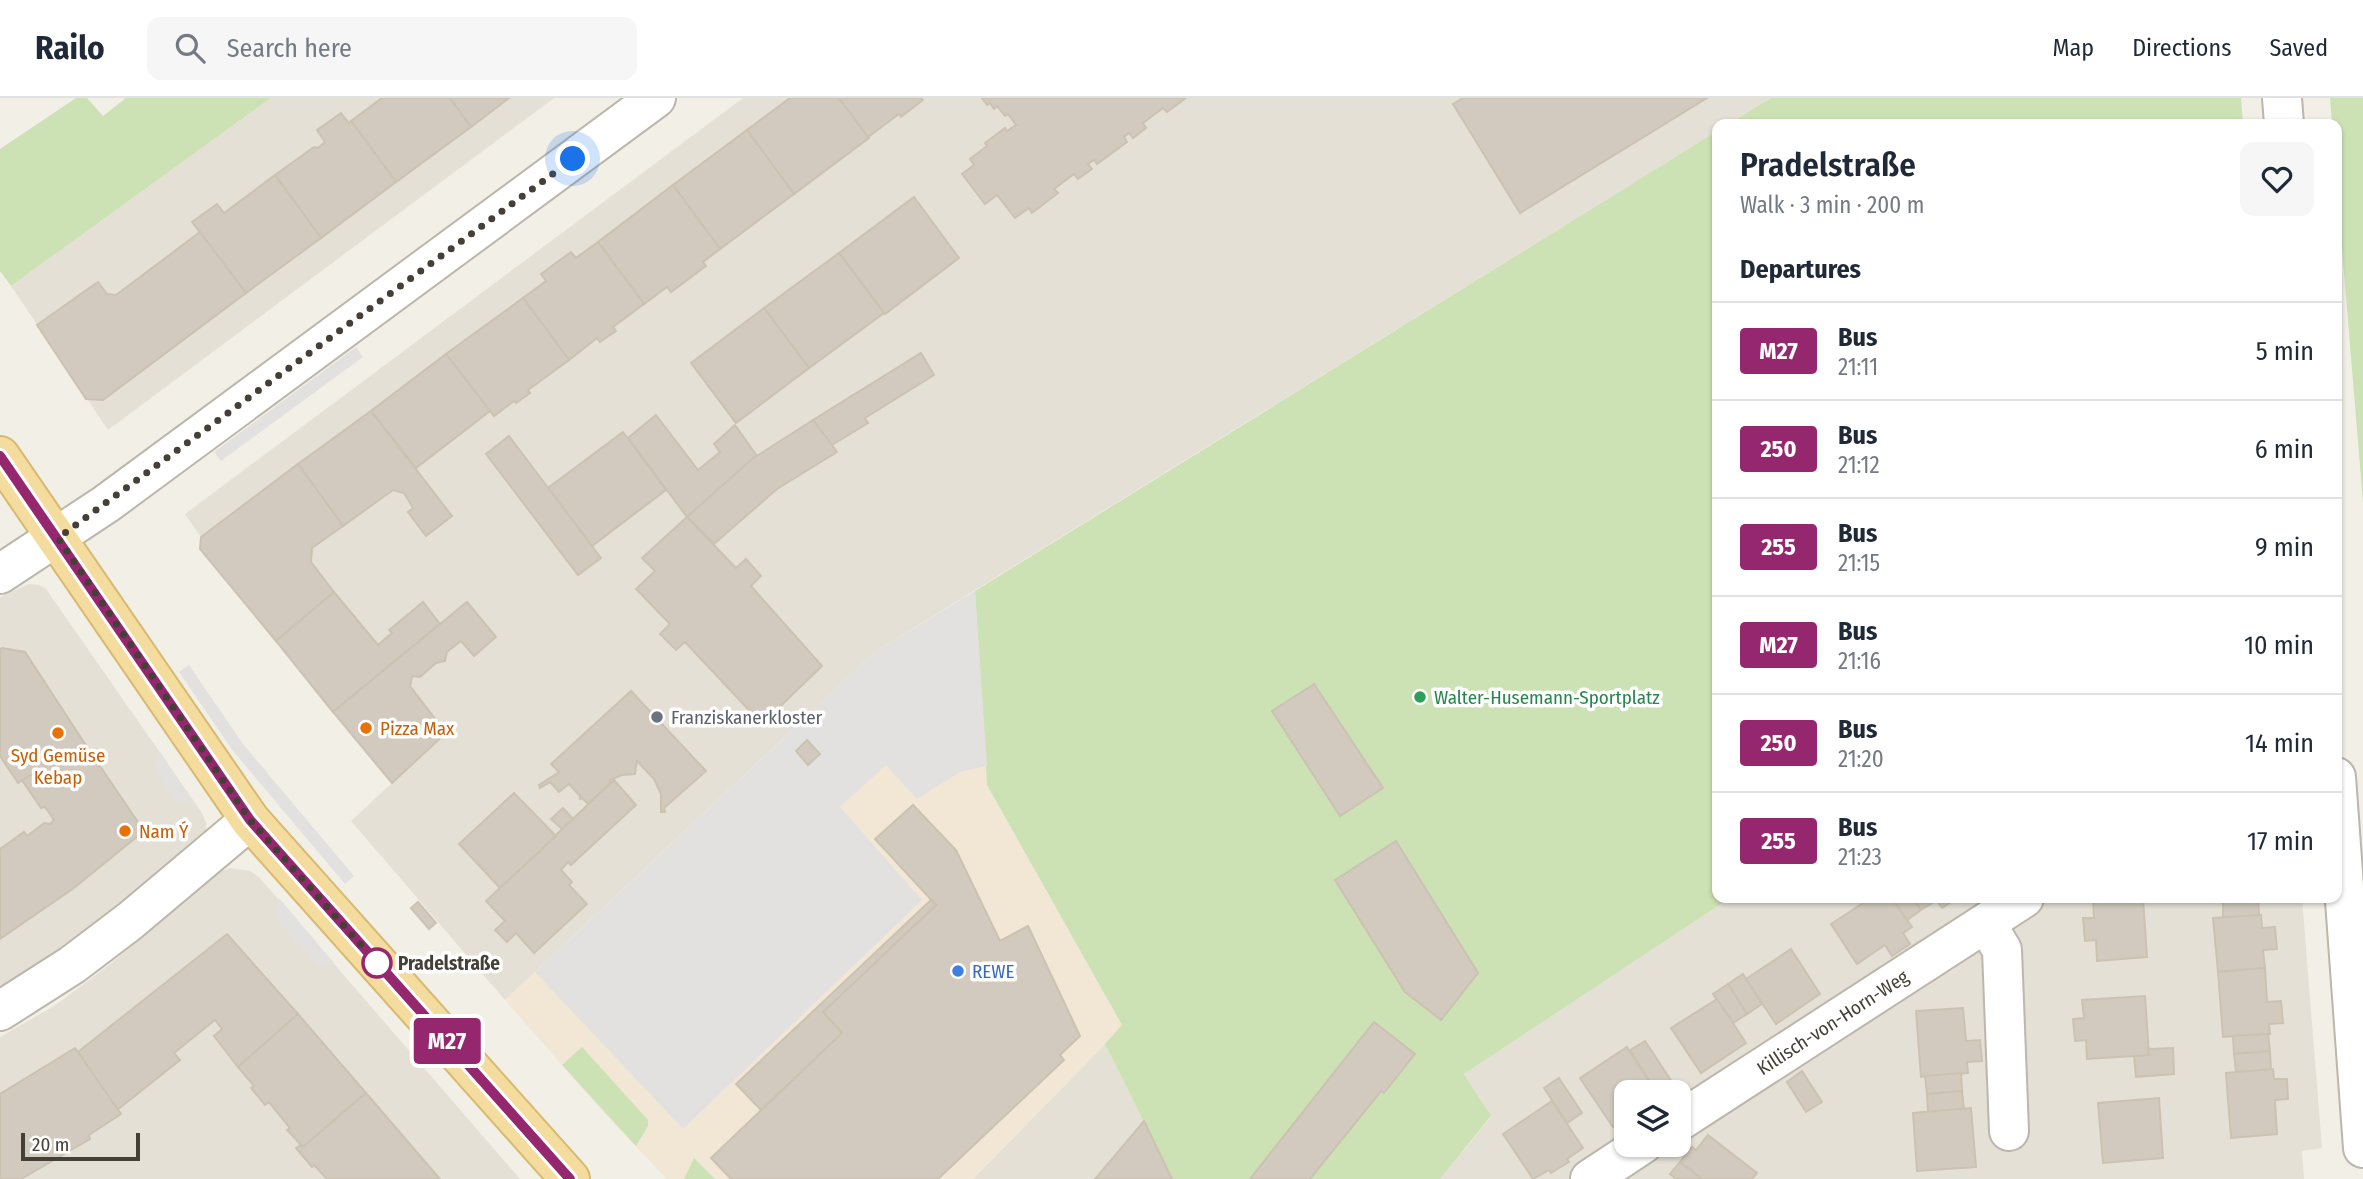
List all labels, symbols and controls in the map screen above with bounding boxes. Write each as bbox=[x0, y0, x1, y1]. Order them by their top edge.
search box bbox=[147, 17, 637, 80]
text: Railo bbox=[35, 28, 105, 68]
icon: search bbox=[171, 29, 209, 67]
text: Search here bbox=[227, 33, 352, 64]
text: Map bbox=[2053, 34, 2094, 62]
text: Directions bbox=[2132, 34, 2231, 62]
text: Saved bbox=[2269, 34, 2328, 62]
your location bbox=[555, 141, 590, 176]
button: heart bbox=[2240, 142, 2314, 216]
text: Pradelstraße bbox=[1740, 145, 1916, 185]
text: Walk · 3 min · 200 m bbox=[1740, 191, 1924, 219]
text: Departures bbox=[1740, 254, 1861, 285]
text: Bus bbox=[1838, 322, 1877, 353]
text: 5 min bbox=[2256, 336, 2314, 367]
text: M27 bbox=[1759, 337, 1798, 365]
text: 21:11 bbox=[1838, 353, 1878, 381]
text: Bus bbox=[1838, 420, 1877, 451]
text: 6 min bbox=[2255, 434, 2314, 465]
text: 250 bbox=[1761, 435, 1797, 463]
text: 21:12 bbox=[1838, 451, 1880, 479]
text: Bus bbox=[1838, 518, 1877, 549]
text: 9 min bbox=[2255, 532, 2314, 563]
text: 255 bbox=[1761, 533, 1796, 561]
text: 21:15 bbox=[1838, 549, 1880, 577]
text: Bus bbox=[1838, 616, 1877, 647]
text: 10 min bbox=[2244, 630, 2314, 661]
text: M27 bbox=[1759, 631, 1798, 659]
text: 21:16 bbox=[1838, 647, 1881, 675]
place label: Walter-Husemann-Sportplatz bbox=[1434, 686, 1660, 709]
marker: Walter-Husemann-Sportplatz bbox=[1412, 689, 1428, 705]
place label: Franziskanerkloster bbox=[671, 706, 823, 729]
marker: Franziskanerkloster bbox=[649, 709, 665, 725]
text: Bus bbox=[1838, 714, 1877, 745]
place label: Pizza Max bbox=[380, 717, 455, 740]
marker: Pizza Max bbox=[358, 720, 374, 736]
marker: Syd Gemüse Kebap bbox=[50, 725, 66, 741]
text: 14 min bbox=[2245, 728, 2314, 759]
text: 250 bbox=[1761, 729, 1797, 757]
place label: Syd Gemüse Kebap bbox=[11, 744, 105, 789]
text: 21:20 bbox=[1838, 745, 1884, 773]
text: Bus bbox=[1838, 812, 1877, 843]
place label: Nam Ý bbox=[139, 820, 189, 843]
marker: Nam Ý bbox=[117, 823, 133, 839]
text: 17 min bbox=[2247, 826, 2314, 857]
text: 255 bbox=[1761, 827, 1796, 855]
text: 21:23 bbox=[1838, 843, 1882, 871]
marker: Pradelstraße bbox=[362, 948, 392, 978]
place label: Pradelstraße bbox=[398, 952, 500, 975]
place label: REWE bbox=[972, 960, 1014, 983]
marker: REWE bbox=[950, 963, 966, 979]
street label: Killisch-von-Horn-Weg bbox=[1752, 965, 1913, 1079]
line badge: M27 bbox=[407, 1018, 487, 1064]
text: M27 bbox=[428, 1027, 466, 1055]
map controls bbox=[1614, 1080, 1691, 1157]
button: layers bbox=[1614, 1080, 1691, 1157]
scale bar bbox=[21, 1130, 140, 1162]
text: 20 m bbox=[32, 1133, 69, 1156]

